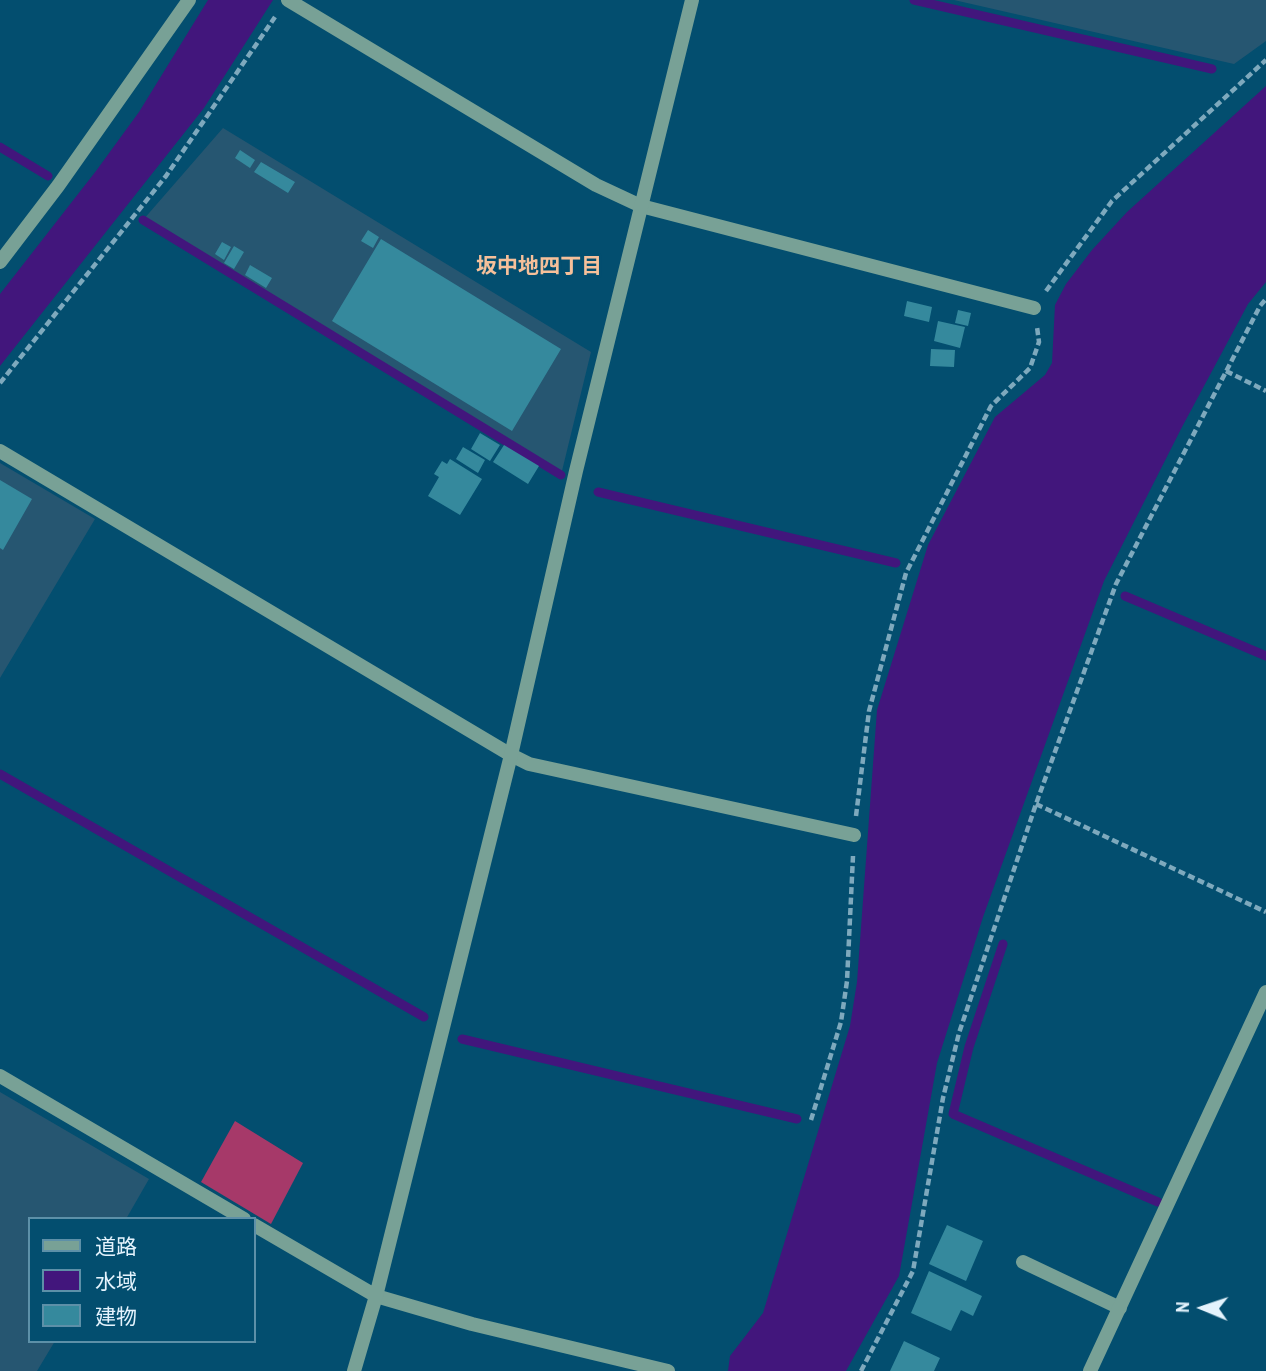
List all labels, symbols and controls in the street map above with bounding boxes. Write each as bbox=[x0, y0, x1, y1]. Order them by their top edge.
district label: 坂中地四丁目 bbox=[476, 254, 602, 280]
legend bbox=[28, 1217, 256, 1343]
text: 道路 bbox=[95, 1232, 137, 1261]
text: 水域 bbox=[95, 1267, 137, 1296]
north arrow bbox=[1168, 1273, 1238, 1343]
text: N bbox=[1169, 1301, 1195, 1313]
text: 建物 bbox=[95, 1302, 137, 1331]

